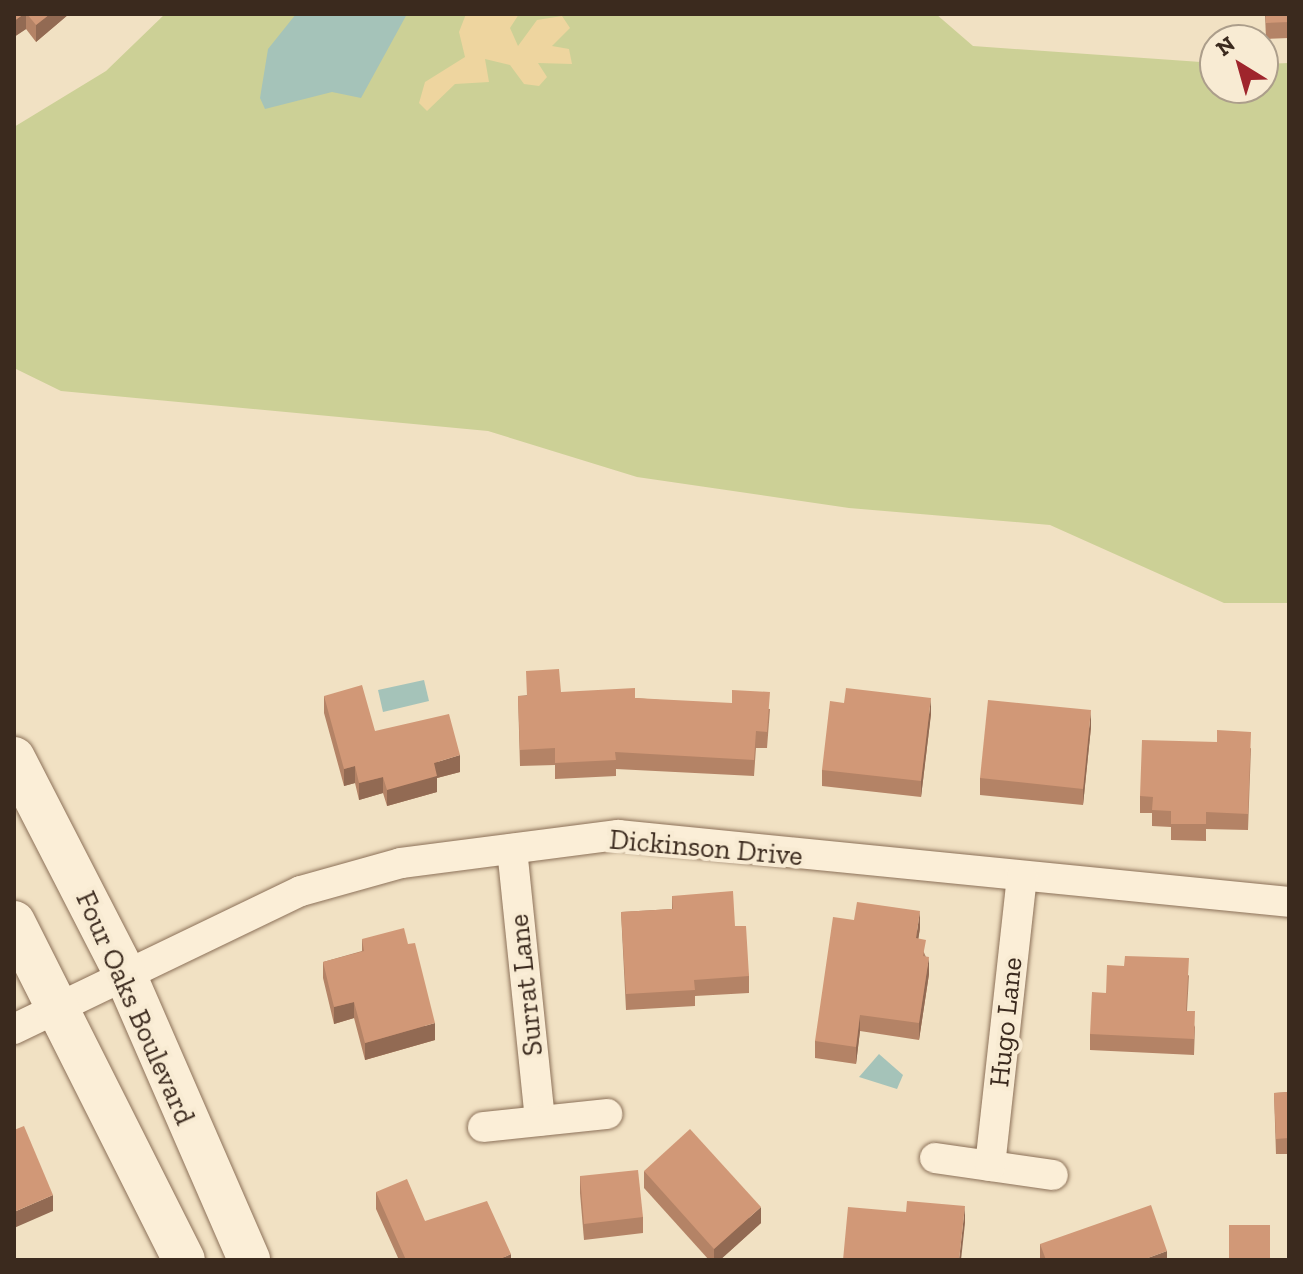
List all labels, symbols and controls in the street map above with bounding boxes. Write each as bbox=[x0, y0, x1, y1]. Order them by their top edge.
north arrow bbox=[1199, 24, 1279, 104]
text: N bbox=[1211, 30, 1240, 62]
street label: Dickinson Drive bbox=[608, 823, 804, 873]
street label: Four Oaks Boulevard bbox=[68, 886, 202, 1130]
street label: Surrat Lane bbox=[502, 912, 550, 1058]
street label: Hugo Lane bbox=[982, 955, 1030, 1089]

